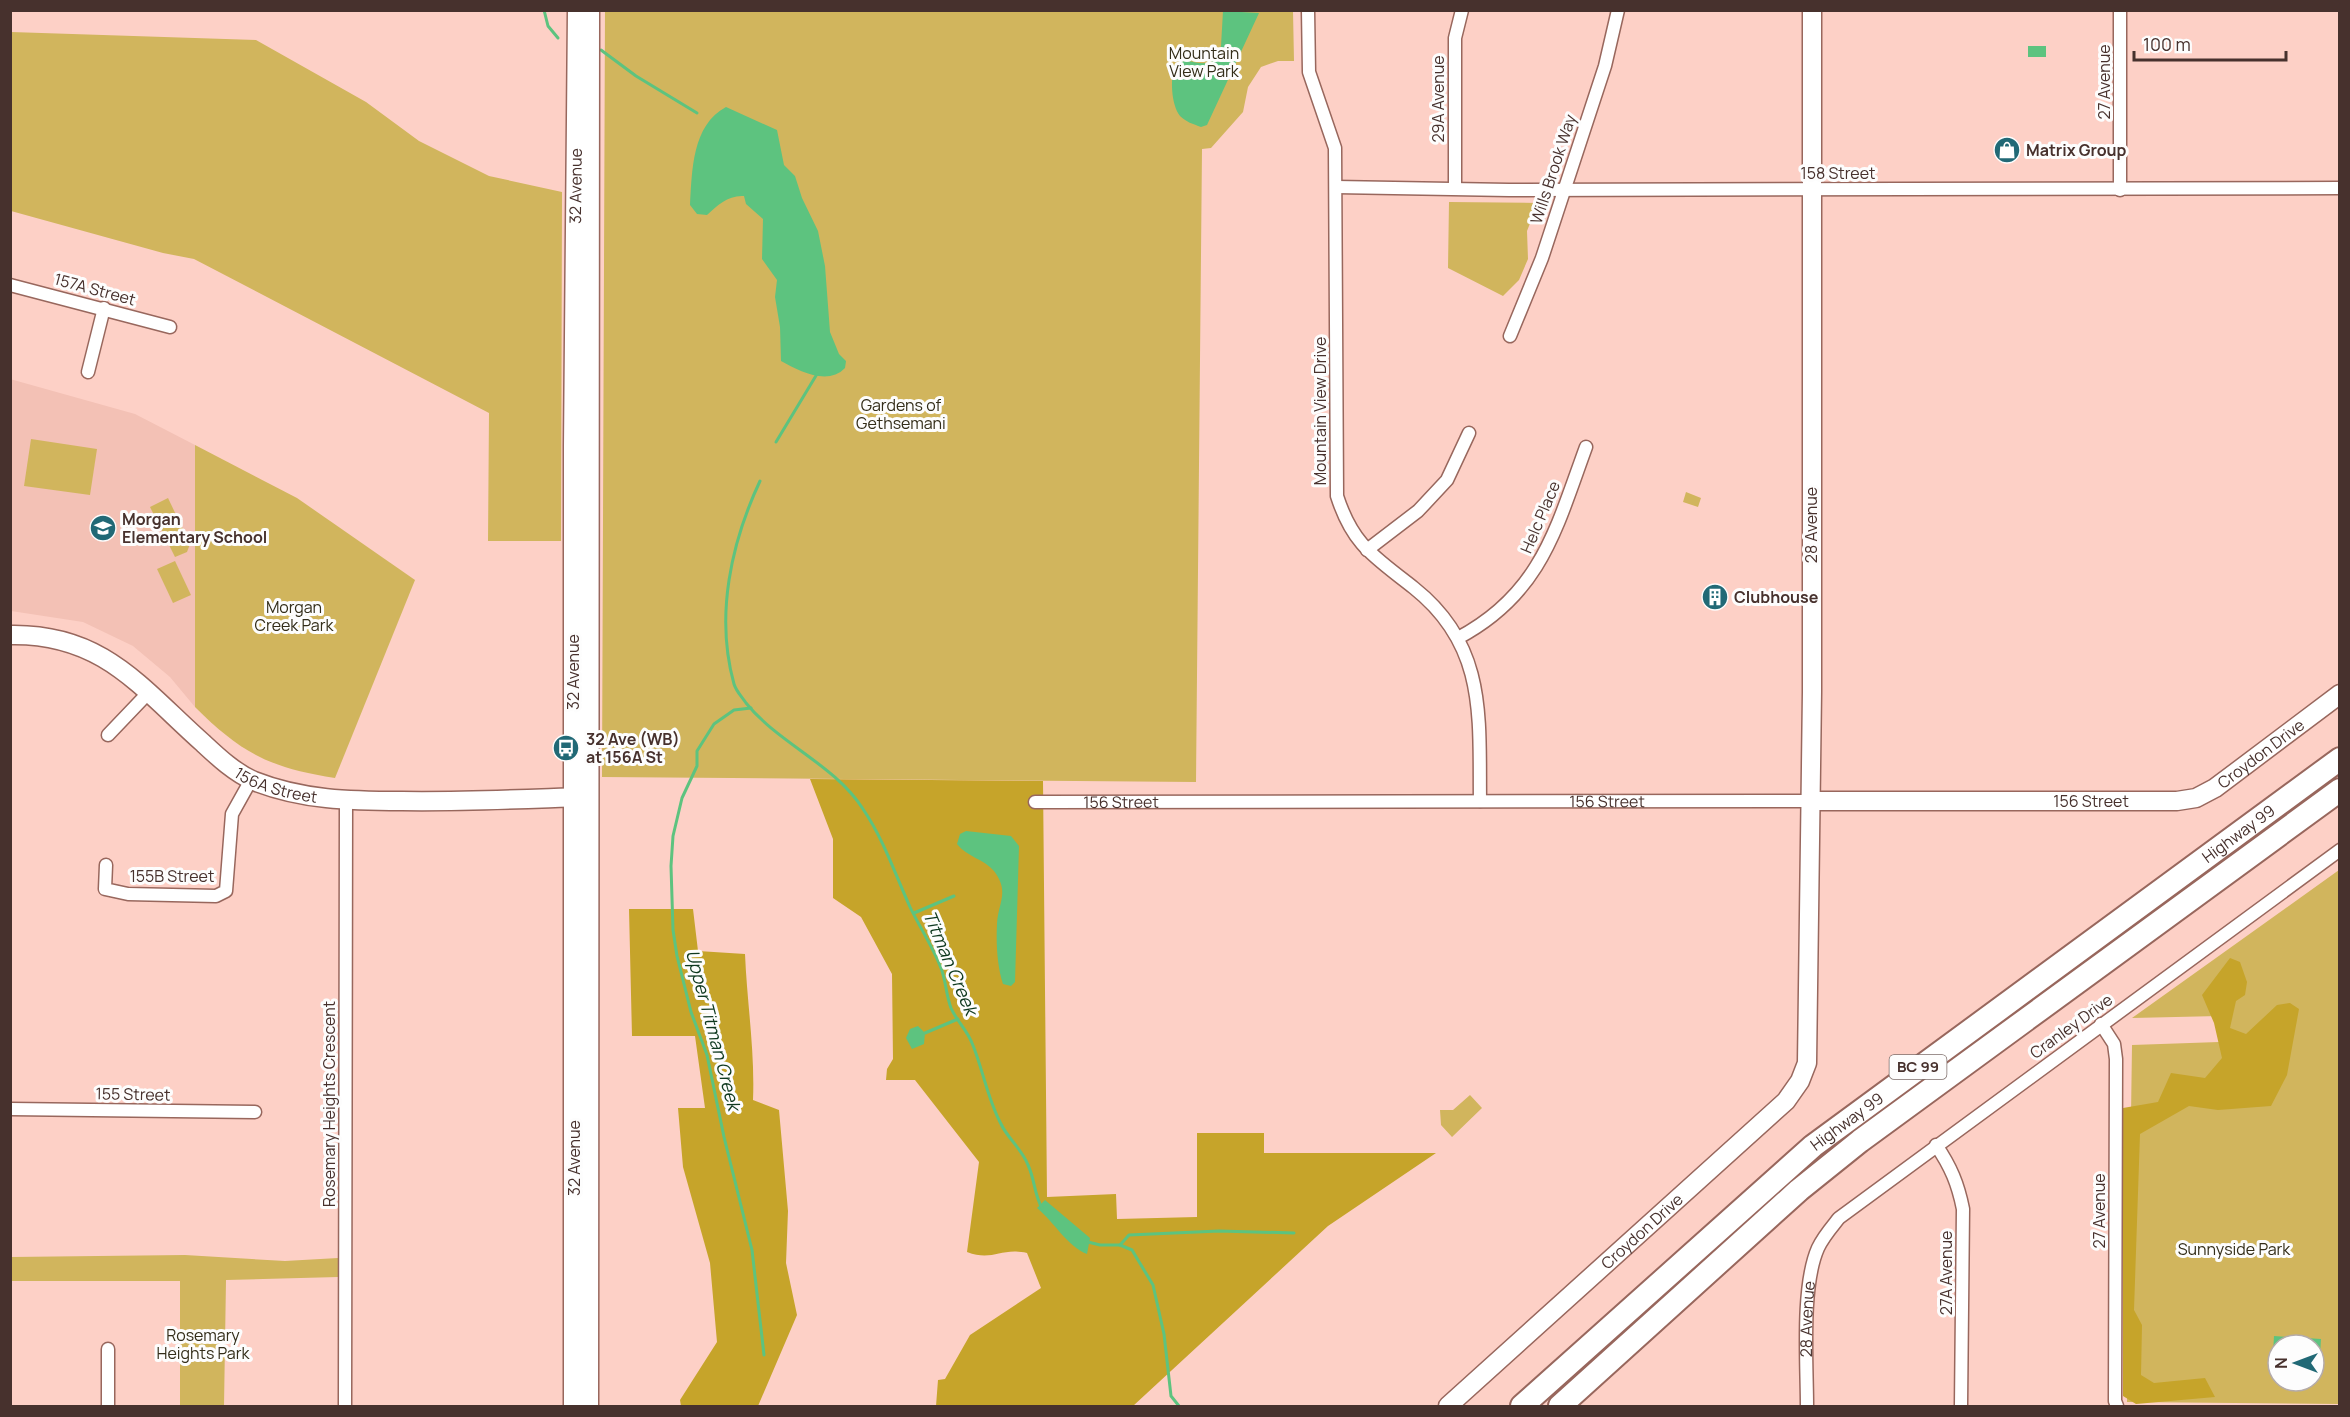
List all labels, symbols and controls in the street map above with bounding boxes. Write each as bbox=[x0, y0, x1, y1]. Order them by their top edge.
scale bar bbox=[2134, 24, 2286, 62]
text: 100 m bbox=[2143, 32, 2191, 56]
park label: Mountain View Park bbox=[1169, 42, 1240, 82]
street label: 27 Avenue bbox=[2093, 44, 2115, 120]
street label: 29A Avenue bbox=[1427, 55, 1449, 143]
street label: Wills Brook Way bbox=[1525, 111, 1581, 227]
shop icon: Matrix Group bbox=[1992, 135, 2022, 165]
place label: Matrix Group bbox=[2026, 139, 2127, 161]
street label: 32 Avenue bbox=[564, 148, 587, 224]
street label: 158 Street bbox=[1801, 162, 1875, 184]
street label: 157A Street bbox=[52, 268, 138, 310]
street label: Mountain View Drive bbox=[1309, 337, 1331, 485]
park label: Gardens of Gethsemani bbox=[856, 394, 946, 434]
street label: Helc Place bbox=[1515, 478, 1565, 556]
street label: 28 Avenue bbox=[1800, 487, 1822, 563]
place label: Morgan Elementary School bbox=[122, 508, 267, 548]
school or university icon: Morgan Elementary School bbox=[88, 513, 118, 543]
building icon: Clubhouse bbox=[1700, 582, 1730, 612]
place label: Clubhouse bbox=[1734, 586, 1819, 608]
park label: Morgan Creek Park bbox=[255, 596, 334, 636]
street label: 32 Avenue bbox=[562, 634, 584, 710]
street label: Croydon Drive bbox=[2213, 714, 2309, 793]
place label: 32 Ave (WB) at 156A St bbox=[586, 728, 680, 768]
bus stop icon: 32 Ave (WB) at 156A St bbox=[551, 733, 581, 763]
street label: 156A Street bbox=[230, 762, 319, 808]
street label: 156 Street bbox=[1569, 790, 1645, 812]
street label: 156 Street bbox=[2053, 790, 2129, 812]
street label: 156 Street bbox=[1083, 791, 1159, 813]
street label: Highway 99 bbox=[2197, 799, 2279, 868]
street label: 155B Street bbox=[130, 865, 214, 887]
water label: Titman Creek bbox=[918, 907, 985, 1021]
water label: Upper Titman Creek bbox=[681, 947, 748, 1116]
street label: Cranley Drive bbox=[2025, 989, 2117, 1063]
street label: Rosemary Heights Crescent bbox=[318, 1001, 340, 1207]
road number: BC 99 bbox=[1890, 1055, 1946, 1079]
street label: 155 Street bbox=[95, 1082, 171, 1106]
street label: Highway 99 bbox=[1806, 1087, 1888, 1155]
street label: 32 Avenue bbox=[563, 1120, 585, 1196]
street label: 27 Avenue bbox=[2088, 1173, 2110, 1249]
street label: Croydon Drive bbox=[1596, 1188, 1688, 1274]
street label: 27A Avenue bbox=[1935, 1231, 1957, 1315]
park label: Sunnyside Park bbox=[2178, 1238, 2291, 1260]
street label: 28 Avenue bbox=[1795, 1279, 1820, 1357]
park label: Rosemary Heights Park bbox=[157, 1324, 251, 1364]
north arrow bbox=[2266, 1333, 2326, 1393]
text: N bbox=[2270, 1357, 2292, 1369]

